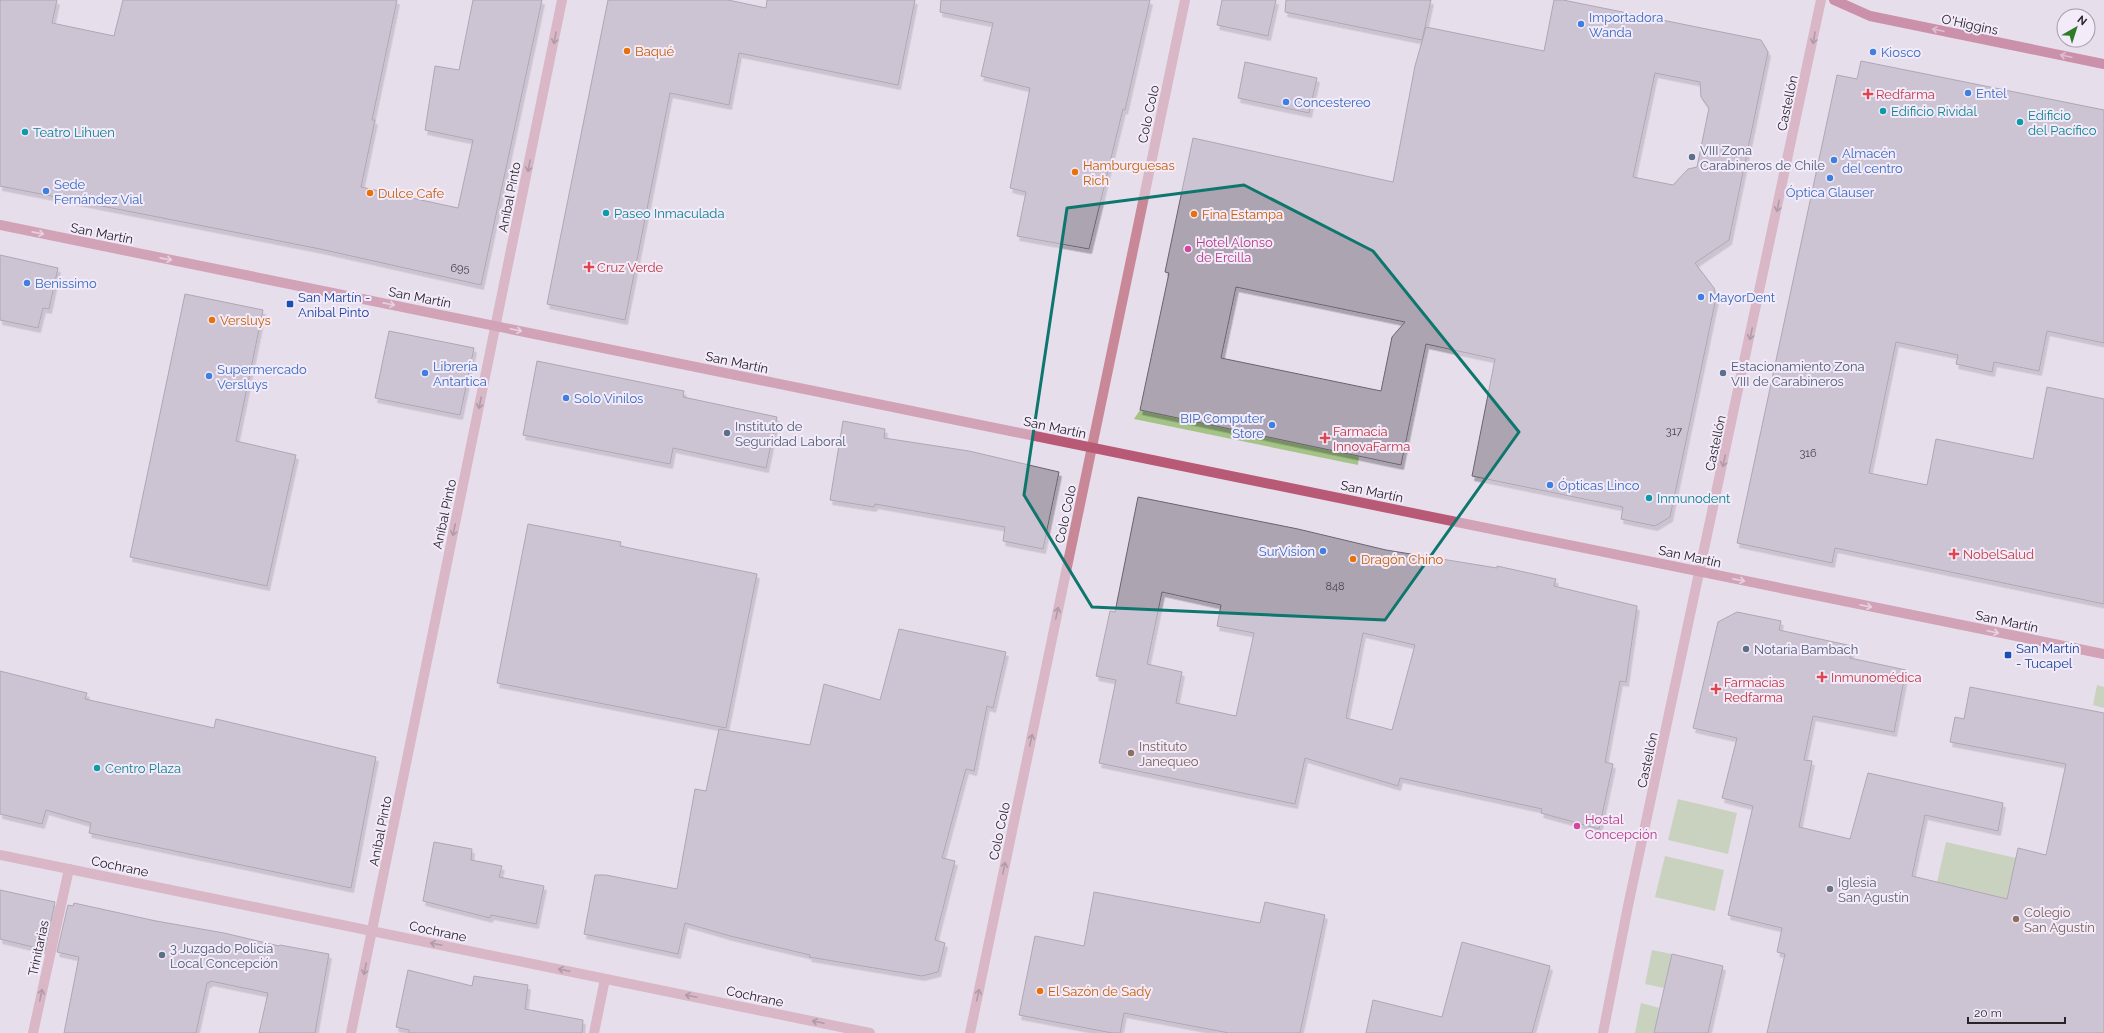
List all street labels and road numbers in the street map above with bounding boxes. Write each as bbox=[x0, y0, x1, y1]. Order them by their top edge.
street label: O'Higgins bbox=[1940, 11, 2000, 38]
street label: Castellón bbox=[1774, 74, 1801, 132]
street label: Colo Colo bbox=[1135, 83, 1162, 145]
street label: Aníbal Pinto bbox=[495, 160, 524, 233]
street label: San Martín bbox=[69, 220, 135, 247]
street label: San Martín bbox=[387, 284, 453, 311]
street label: San Martín bbox=[704, 349, 770, 376]
street label: San Martín bbox=[1022, 414, 1088, 441]
street label: Castellón bbox=[1702, 414, 1729, 472]
street label: Aníbal Pinto bbox=[430, 477, 459, 550]
street label: San Martín bbox=[1339, 478, 1405, 505]
street label: Colo Colo bbox=[1052, 483, 1079, 545]
street label: San Martín bbox=[1657, 543, 1723, 570]
street label: San Martín bbox=[1974, 608, 2040, 635]
street label: Castellón bbox=[1634, 731, 1661, 789]
street label: Aníbal Pinto bbox=[366, 794, 395, 867]
street label: Colo Colo bbox=[986, 800, 1013, 862]
street label: Cochrane bbox=[90, 853, 150, 880]
street label: Cochrane bbox=[408, 918, 468, 945]
street label: Trinitarias bbox=[25, 919, 52, 977]
street label: Cochrane bbox=[725, 983, 785, 1010]

